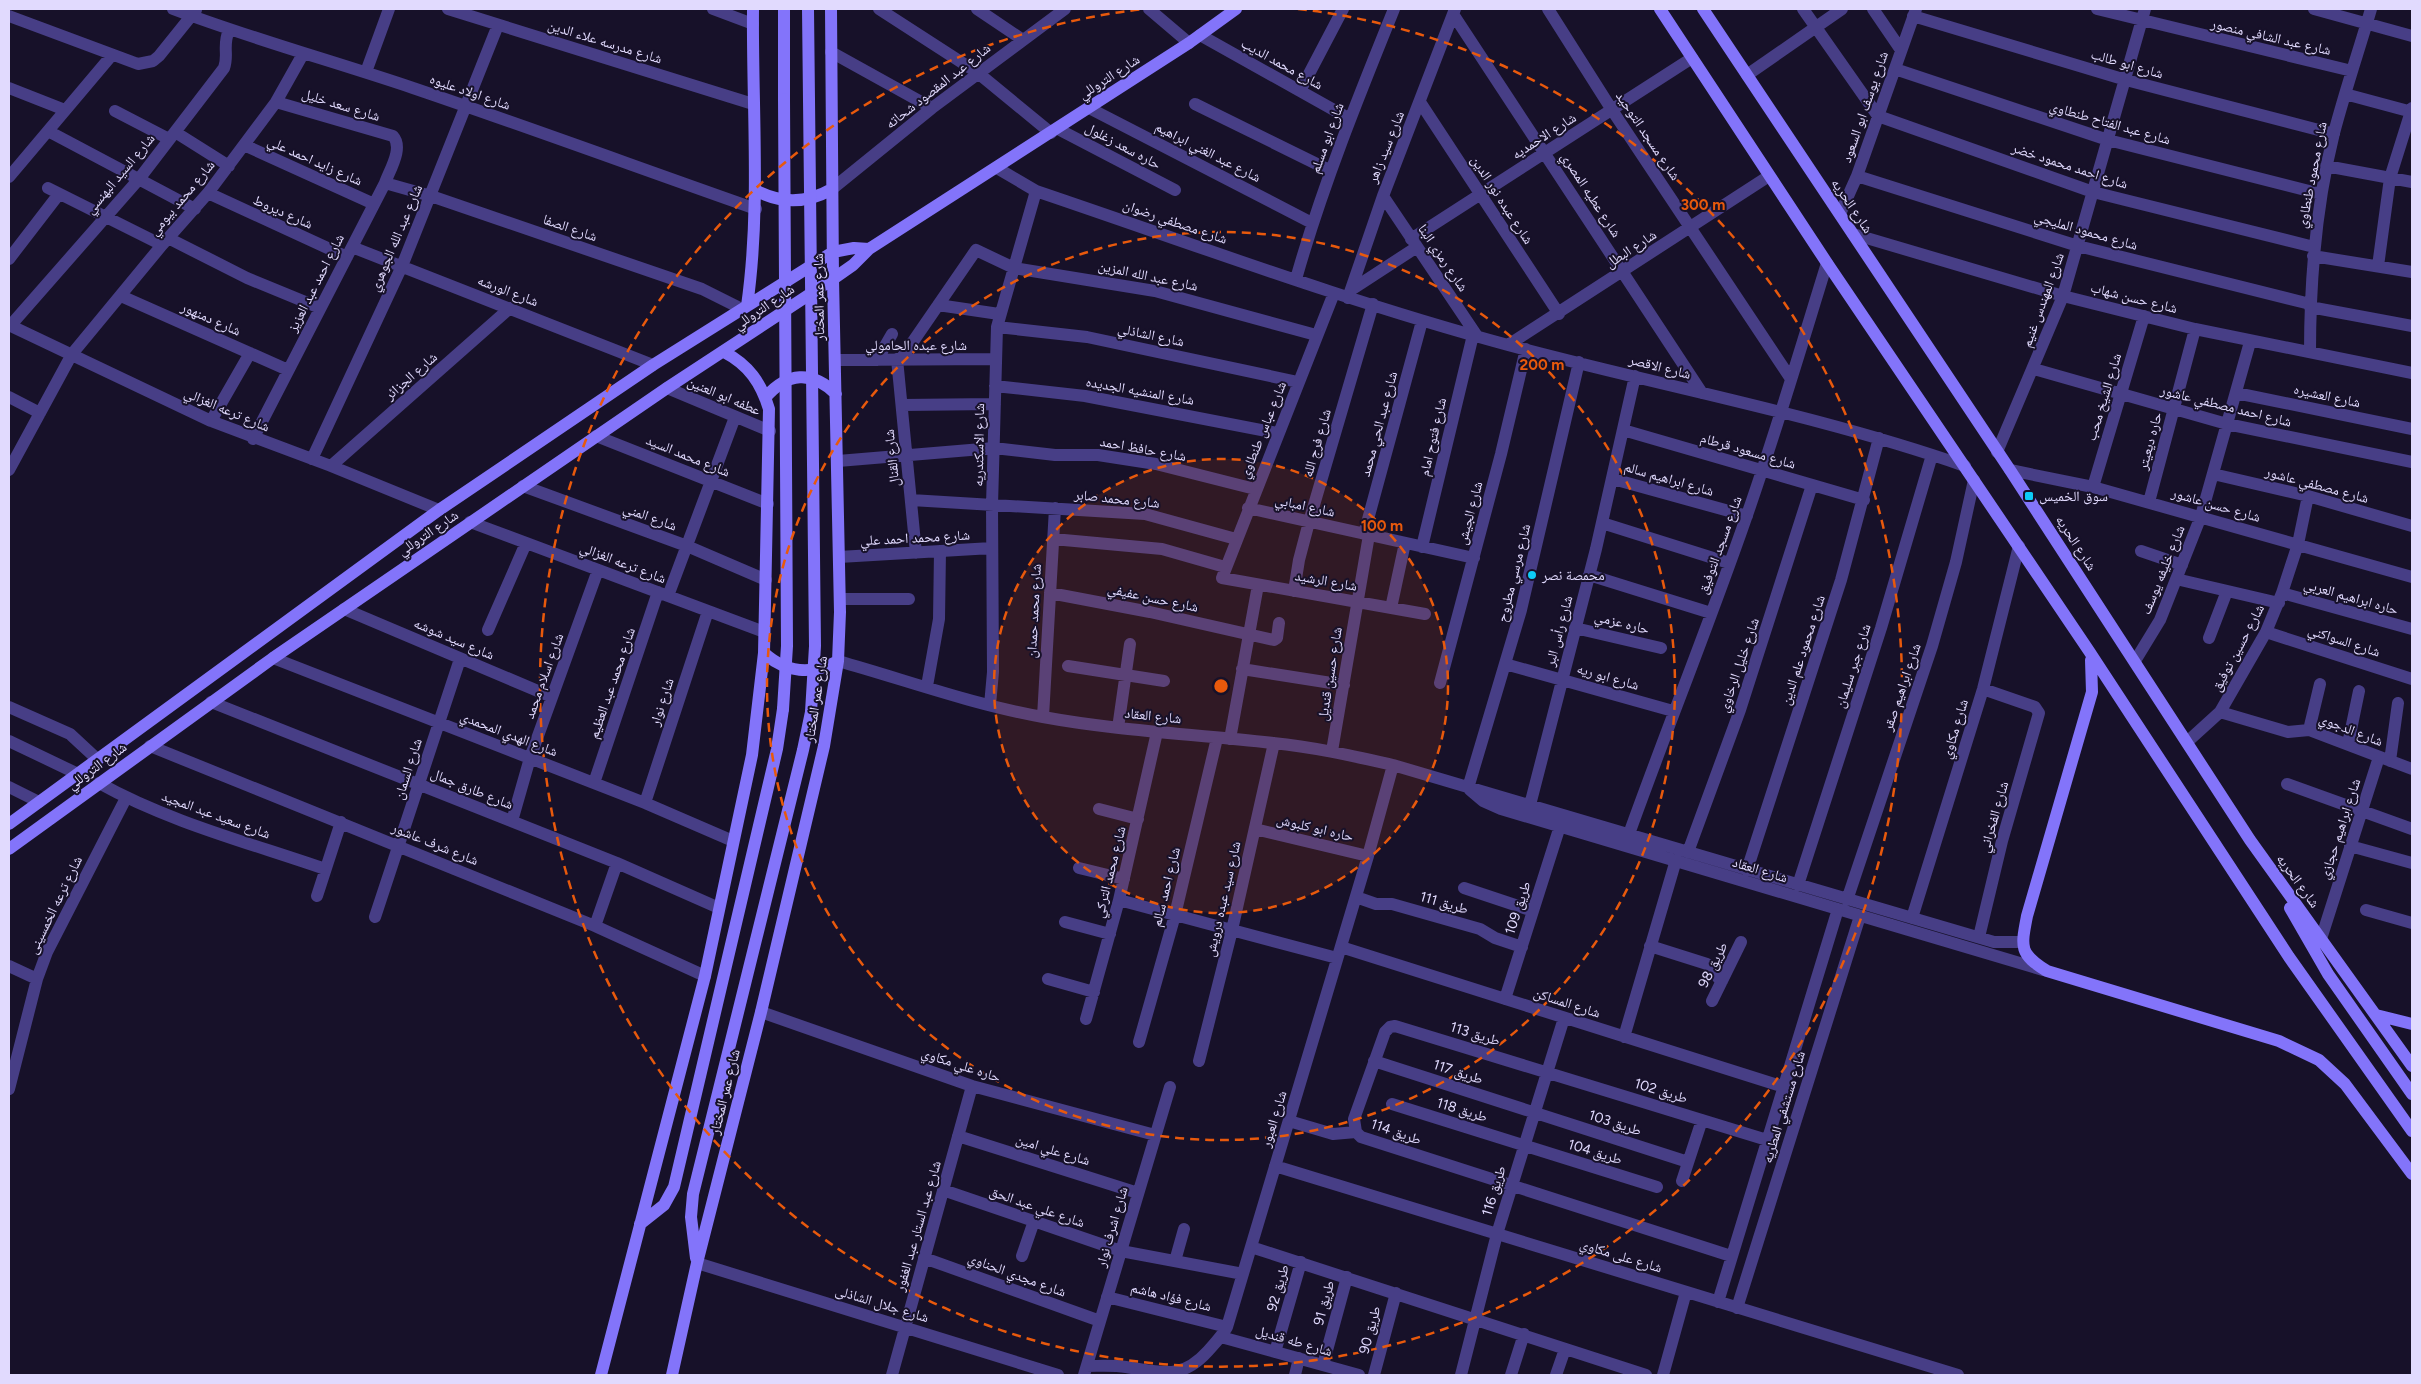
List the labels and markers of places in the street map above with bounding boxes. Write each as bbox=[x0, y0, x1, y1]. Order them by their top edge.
place label: سوق الخميس bbox=[2039, 488, 2108, 505]
marker: سوق الخميس bbox=[2023, 490, 2035, 502]
place label: محمصة نصر bbox=[1541, 567, 1605, 584]
marker: محمصة نصر bbox=[1526, 569, 1538, 581]
centre of rings bbox=[1212, 677, 1230, 695]

